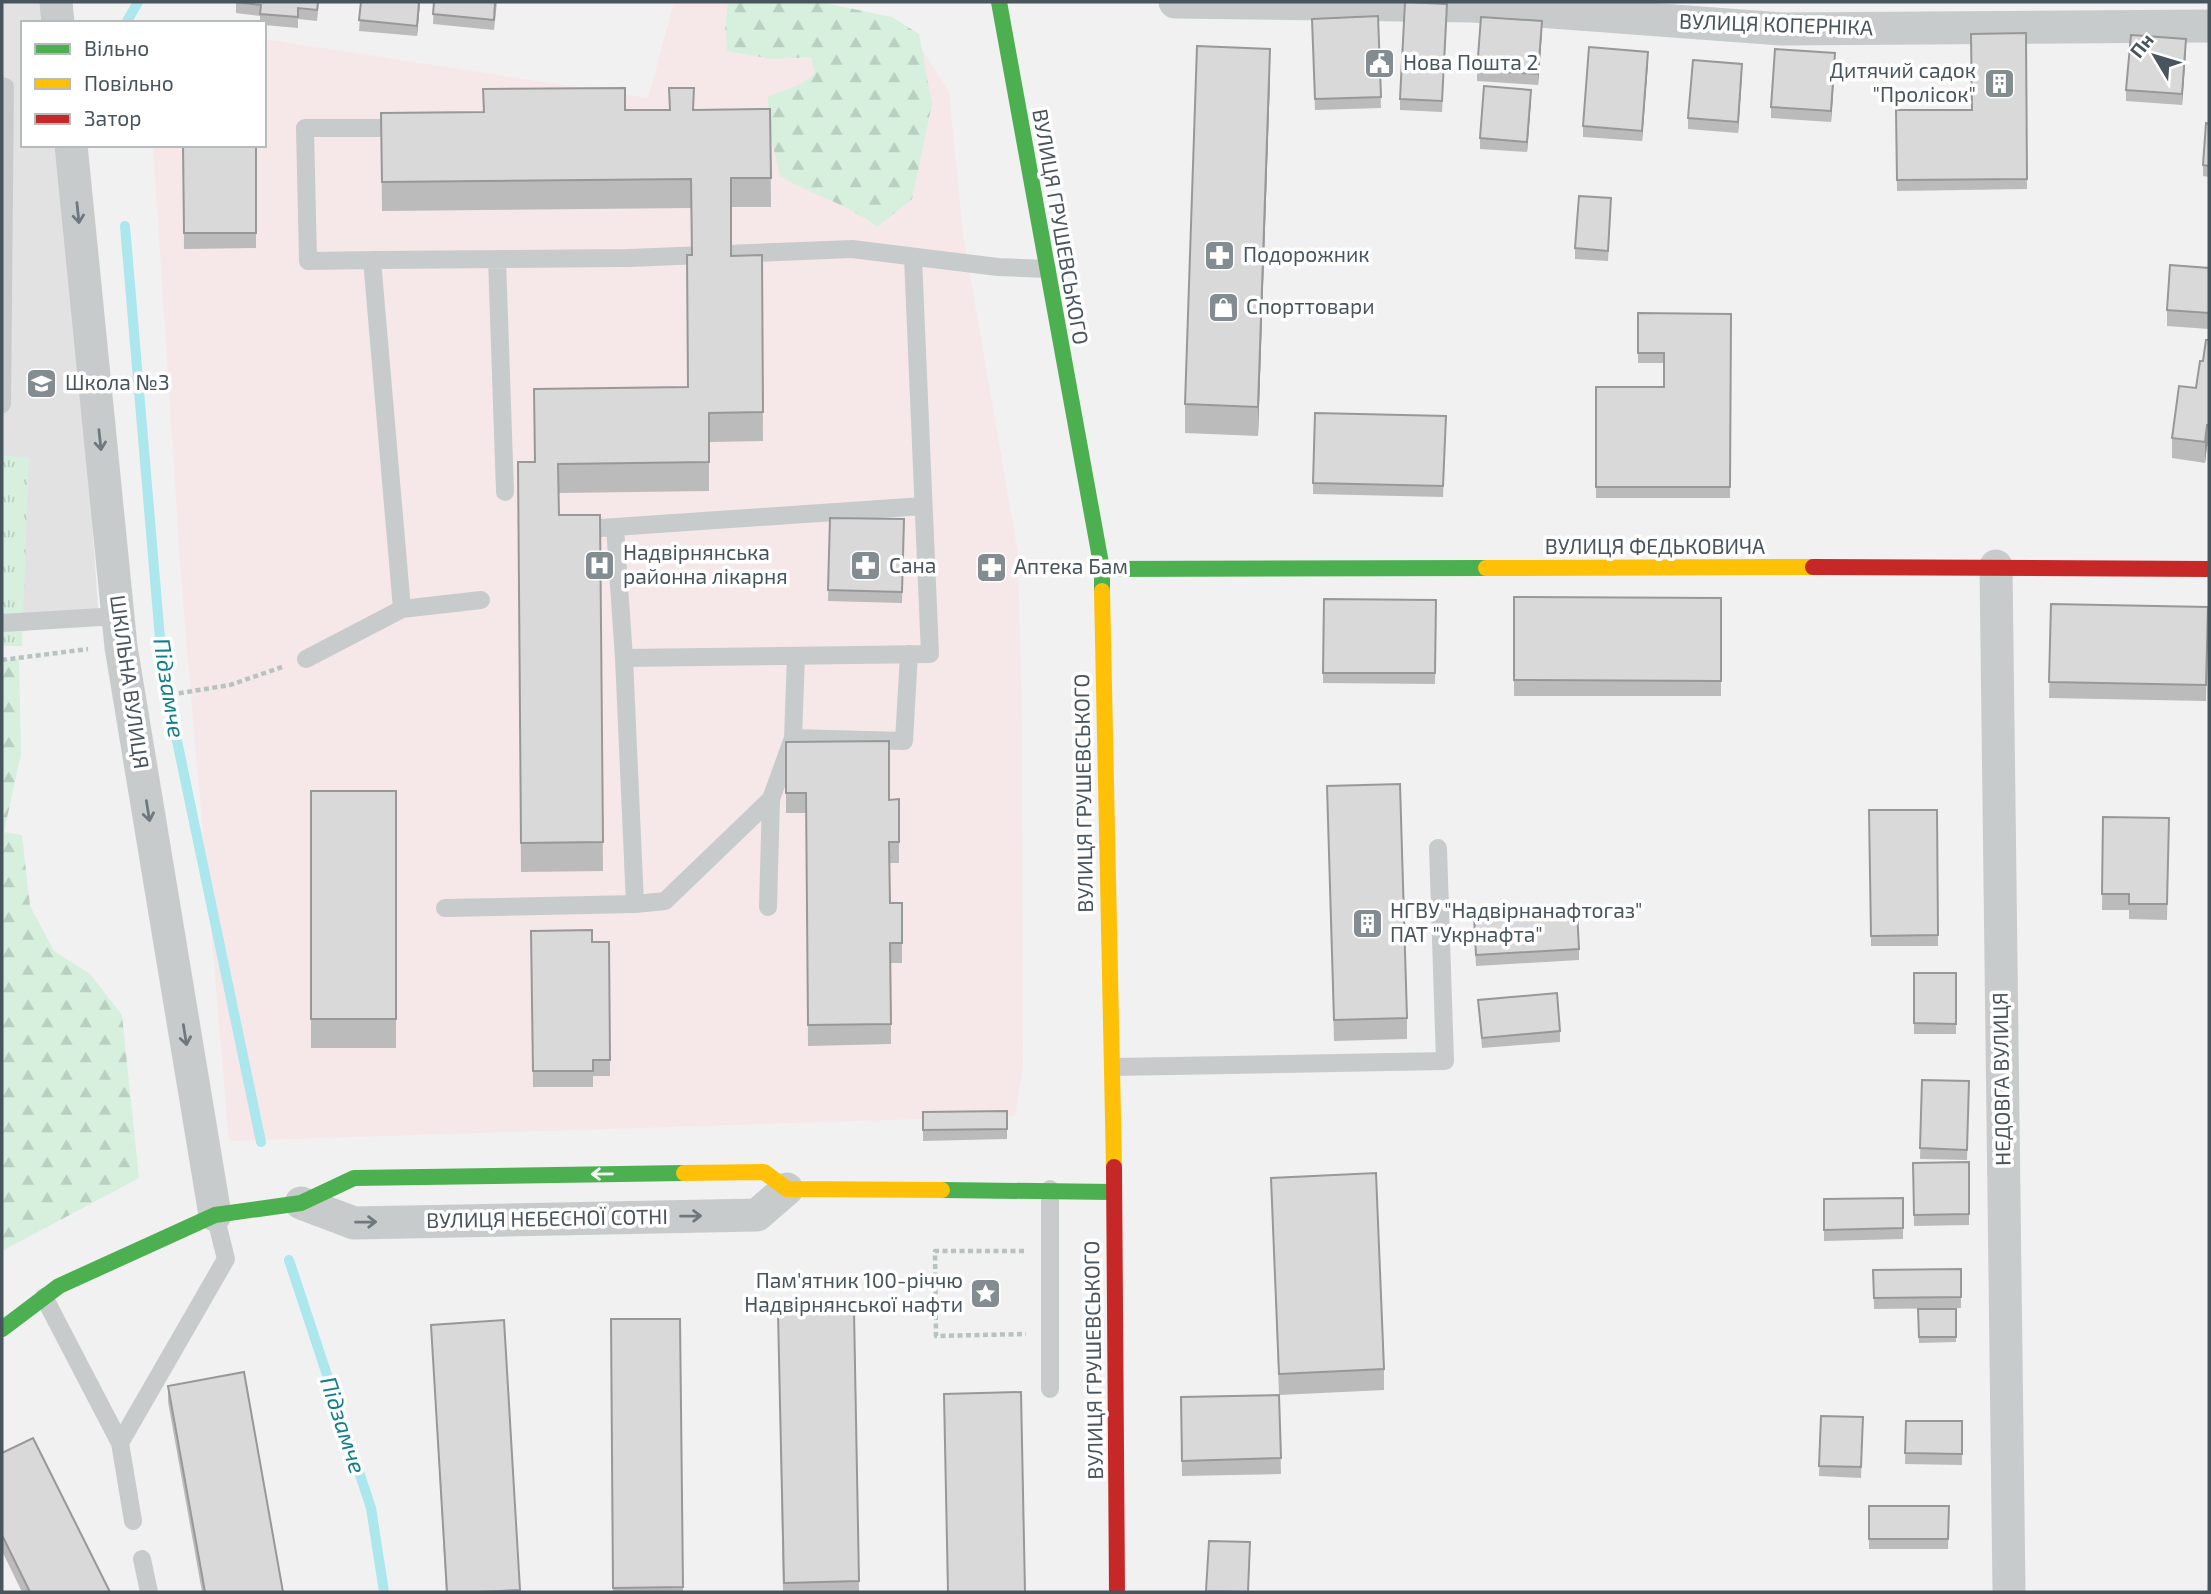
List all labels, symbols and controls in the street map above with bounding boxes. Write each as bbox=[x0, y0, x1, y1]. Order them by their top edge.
street label: ВУЛИЦЯ КОПЕРНІКА bbox=[1679, 8, 1873, 39]
legend bbox=[21, 21, 266, 147]
north arrow bbox=[2120, 21, 2190, 91]
text: Пн bbox=[2125, 28, 2158, 62]
text: Вільно bbox=[84, 35, 149, 60]
public building icon: Нова Пошта 2 bbox=[1363, 46, 1397, 80]
place label: Нова Пошта 2 bbox=[1403, 49, 1538, 74]
place label: Дитячий садок "Пролісок" bbox=[1830, 57, 1976, 106]
building icon: Дитячий садок "Пролісок" bbox=[1982, 66, 2016, 100]
text: Повільно bbox=[84, 70, 174, 95]
text: Затор bbox=[84, 105, 142, 130]
street label: ВУЛИЦЯ ГРУШЕВСЬКОГО bbox=[1028, 107, 1095, 347]
one-way arrow bbox=[71, 201, 84, 224]
pharmacy icon: Подорожник bbox=[1203, 238, 1237, 272]
place label: Подорожник bbox=[1243, 241, 1370, 266]
shop icon: Спорттовари bbox=[1206, 290, 1240, 324]
place label: Спорттовари bbox=[1246, 293, 1374, 318]
school or university icon: Школа №3 bbox=[25, 366, 59, 400]
place label: Школа №3 bbox=[65, 369, 170, 394]
one-way arrow bbox=[94, 428, 107, 450]
street label: ВУЛИЦЯ ФЕДЬКОВИЧА bbox=[1545, 533, 1765, 558]
place label: Надвірнянська районна лікарня bbox=[623, 539, 788, 588]
hospital icon: Надвірнянська районна лікарня bbox=[583, 548, 617, 582]
pharmacy icon: Сана bbox=[849, 549, 883, 583]
pharmacy icon: Аптека Бам bbox=[974, 550, 1008, 584]
place label: Сана bbox=[889, 552, 936, 577]
place label: Аптека Бам bbox=[1014, 553, 1128, 578]
street label: ШКІЛЬНА ВУЛИЦЯ bbox=[106, 593, 155, 770]
water label: Підзамче bbox=[148, 636, 192, 740]
street label: ВУЛИЦЯ ГРУШЕВСЬКОГО bbox=[1068, 673, 1097, 913]
one-way arrow bbox=[142, 799, 155, 822]
place label: НГВУ "Надвірнанафтогаз" ПАТ "Укрнафта" bbox=[1390, 897, 1642, 946]
building icon: НГВУ "Надвірнанафтогаз" ПАТ "Укрнафта" bbox=[1350, 906, 1384, 940]
street label: НЕДОВГА ВУЛИЦЯ bbox=[1986, 992, 2015, 1166]
one-way arrow bbox=[179, 1023, 192, 1046]
one-way arrow bbox=[591, 1168, 614, 1181]
street label: ВУЛИЦЯ НЕБЕСНОЇ СОТНІ bbox=[426, 1203, 668, 1232]
one-way arrow bbox=[679, 1209, 702, 1223]
one-way arrow bbox=[354, 1216, 377, 1229]
street label: ВУЛИЦЯ ГРУШЕВСЬКОГО bbox=[1078, 1240, 1107, 1480]
place label: Пам'ятник 100-річчю Надвірнянської нафти bbox=[744, 1267, 963, 1316]
place icon: Пам'ятник 100-річчю Надвірнянської нафти bbox=[969, 1276, 1003, 1310]
water label: Підзамче bbox=[315, 1373, 373, 1477]

